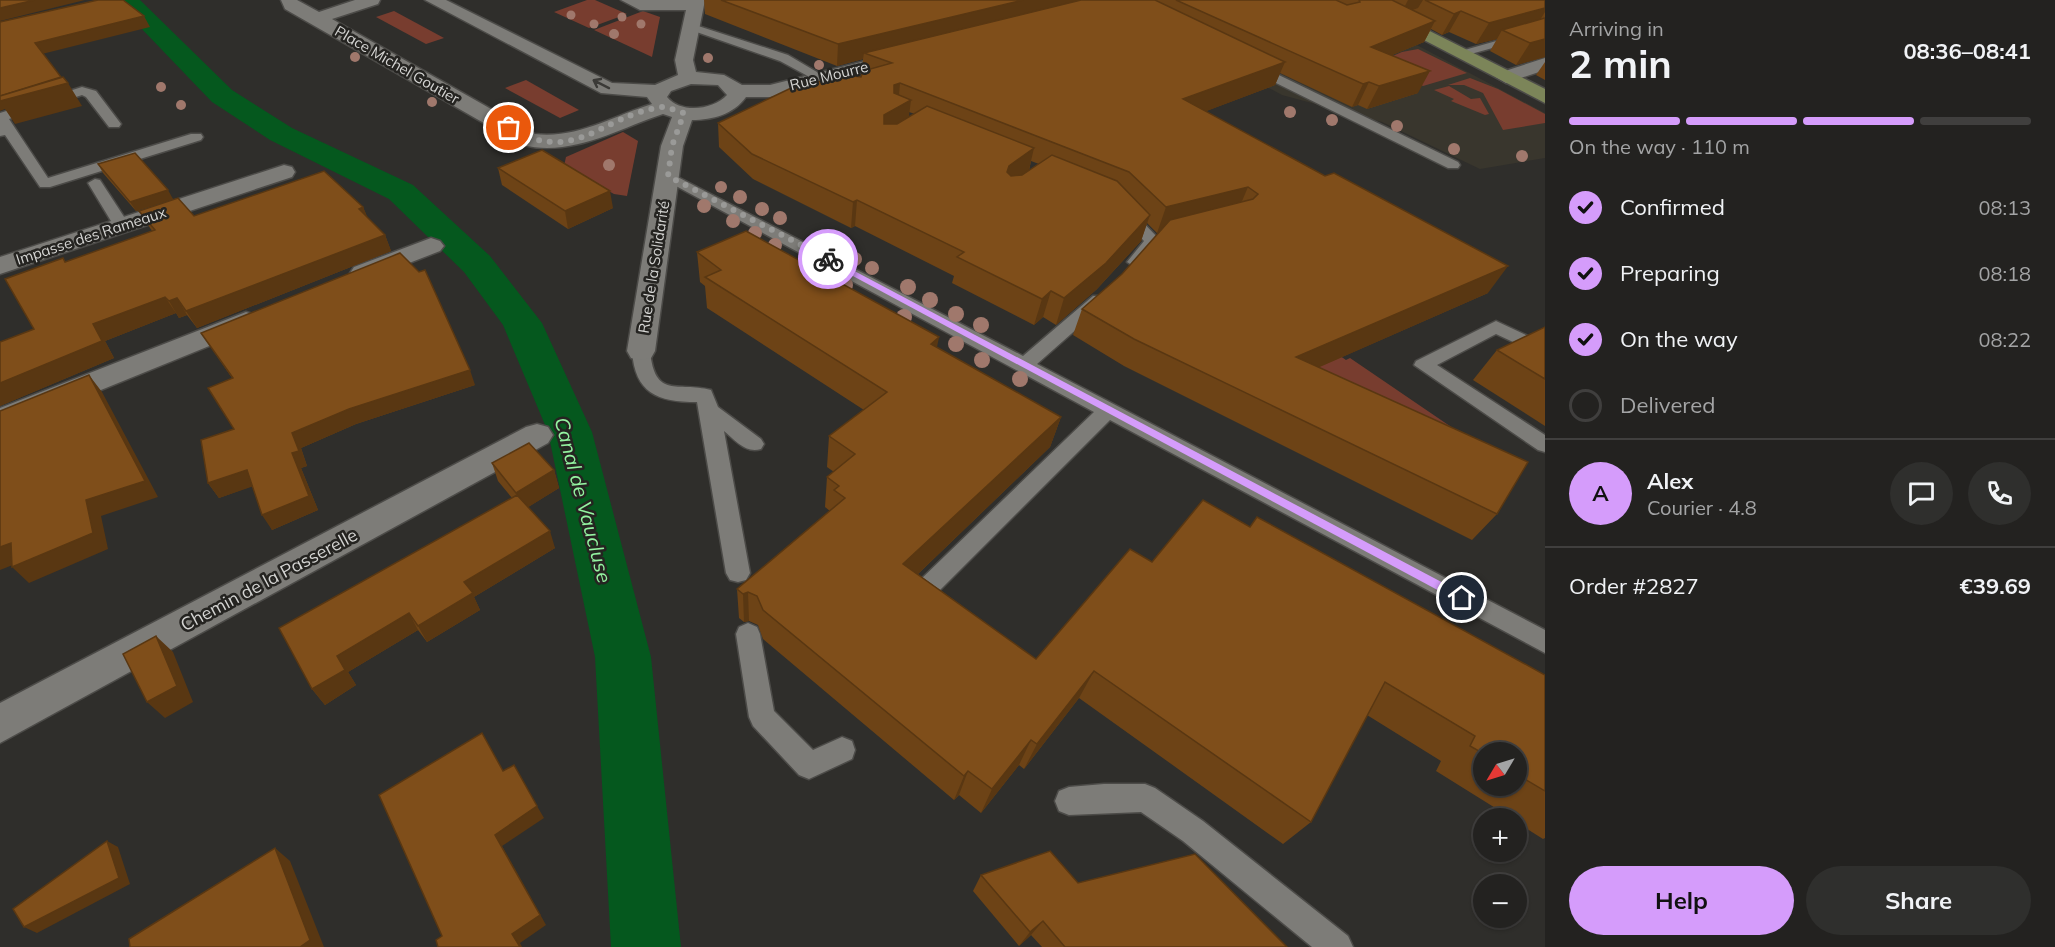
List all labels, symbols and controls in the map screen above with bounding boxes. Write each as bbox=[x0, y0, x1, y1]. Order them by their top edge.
text: Arriving in bbox=[1569, 16, 1664, 41]
street label: Place Michel Goutier bbox=[332, 21, 463, 108]
text: 08:36–08:41 bbox=[1903, 37, 2031, 65]
text: 2 min bbox=[1569, 39, 1672, 88]
street label: Rue Mourre bbox=[788, 57, 870, 94]
one-way arrow bbox=[593, 78, 611, 89]
pin bbox=[483, 102, 534, 153]
icon: bag bbox=[492, 111, 525, 144]
text: On the way · 110 m bbox=[1569, 134, 1750, 159]
icon: check bbox=[1569, 191, 1602, 224]
text: Confirmed bbox=[1620, 193, 1725, 221]
text: 08:13 bbox=[1978, 195, 2031, 220]
street label: Rue de la Solidarité bbox=[634, 199, 673, 335]
street label: Impasse des Rameaux bbox=[13, 202, 168, 269]
courier bbox=[798, 229, 858, 289]
icon: bike bbox=[812, 243, 845, 276]
icon: check bbox=[1569, 257, 1602, 290]
text: Preparing bbox=[1620, 259, 1720, 287]
text: 08:18 bbox=[1978, 261, 2031, 286]
icon: check bbox=[1569, 323, 1602, 356]
text: On the way bbox=[1620, 325, 1738, 353]
text: 08:22 bbox=[1978, 327, 2031, 352]
text: Delivered bbox=[1620, 391, 1715, 419]
water label: Canal de Vaucluse bbox=[549, 414, 618, 586]
button: chat bbox=[1890, 462, 1953, 525]
button: phone bbox=[1968, 462, 2031, 525]
text: Alex bbox=[1647, 467, 1693, 495]
text: A bbox=[1592, 479, 1609, 507]
text: Courier · 4.8 bbox=[1647, 495, 1757, 520]
street label: Chemin de la Passerelle bbox=[176, 523, 361, 636]
pin bbox=[1436, 572, 1487, 623]
text: Order #2827 bbox=[1569, 572, 1699, 600]
text: €39.69 bbox=[1960, 572, 2031, 600]
icon: home bbox=[1445, 581, 1478, 614]
north arrow bbox=[1473, 742, 1527, 796]
map controls bbox=[1473, 742, 1527, 928]
button: + bbox=[1473, 808, 1527, 862]
button: Help bbox=[1569, 866, 1794, 935]
button: Share bbox=[1806, 866, 2031, 935]
button: − bbox=[1473, 874, 1527, 928]

